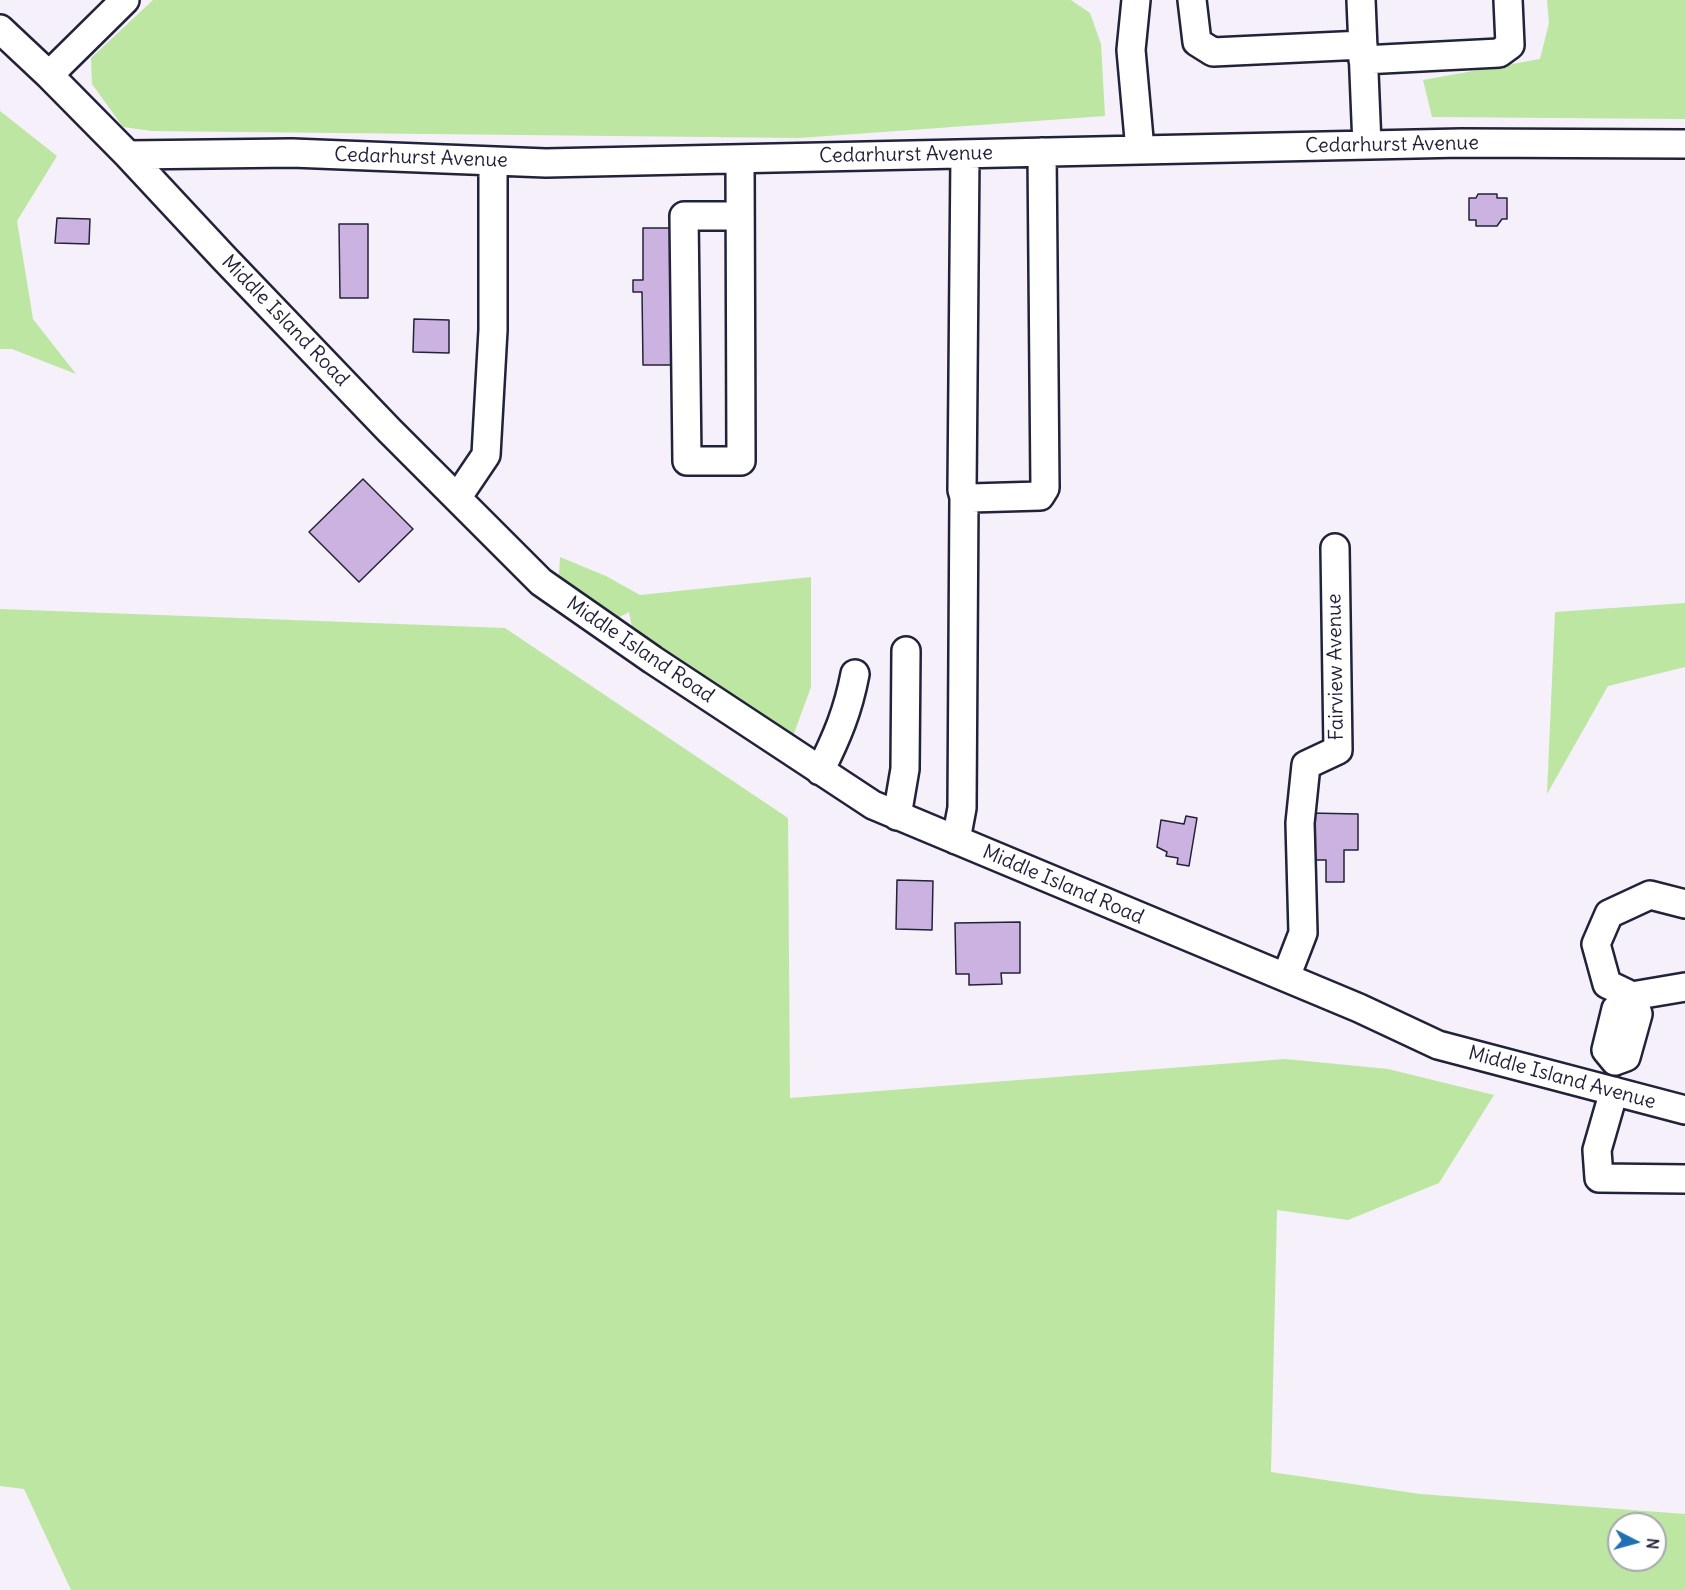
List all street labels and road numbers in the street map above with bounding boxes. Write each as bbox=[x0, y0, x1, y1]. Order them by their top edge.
street label: Cedarhurst Avenue bbox=[1305, 131, 1479, 159]
street label: Cedarhurst Avenue bbox=[819, 141, 993, 169]
street label: Cedarhurst Avenue bbox=[334, 143, 508, 173]
street label: Middle Island Road bbox=[216, 250, 354, 392]
street label: Middle Island Road bbox=[562, 592, 718, 708]
street label: Fairview Avenue bbox=[1323, 593, 1349, 741]
street label: Middle Island Road bbox=[979, 840, 1147, 930]
street label: Middle Island Avenue bbox=[1466, 1041, 1658, 1115]

